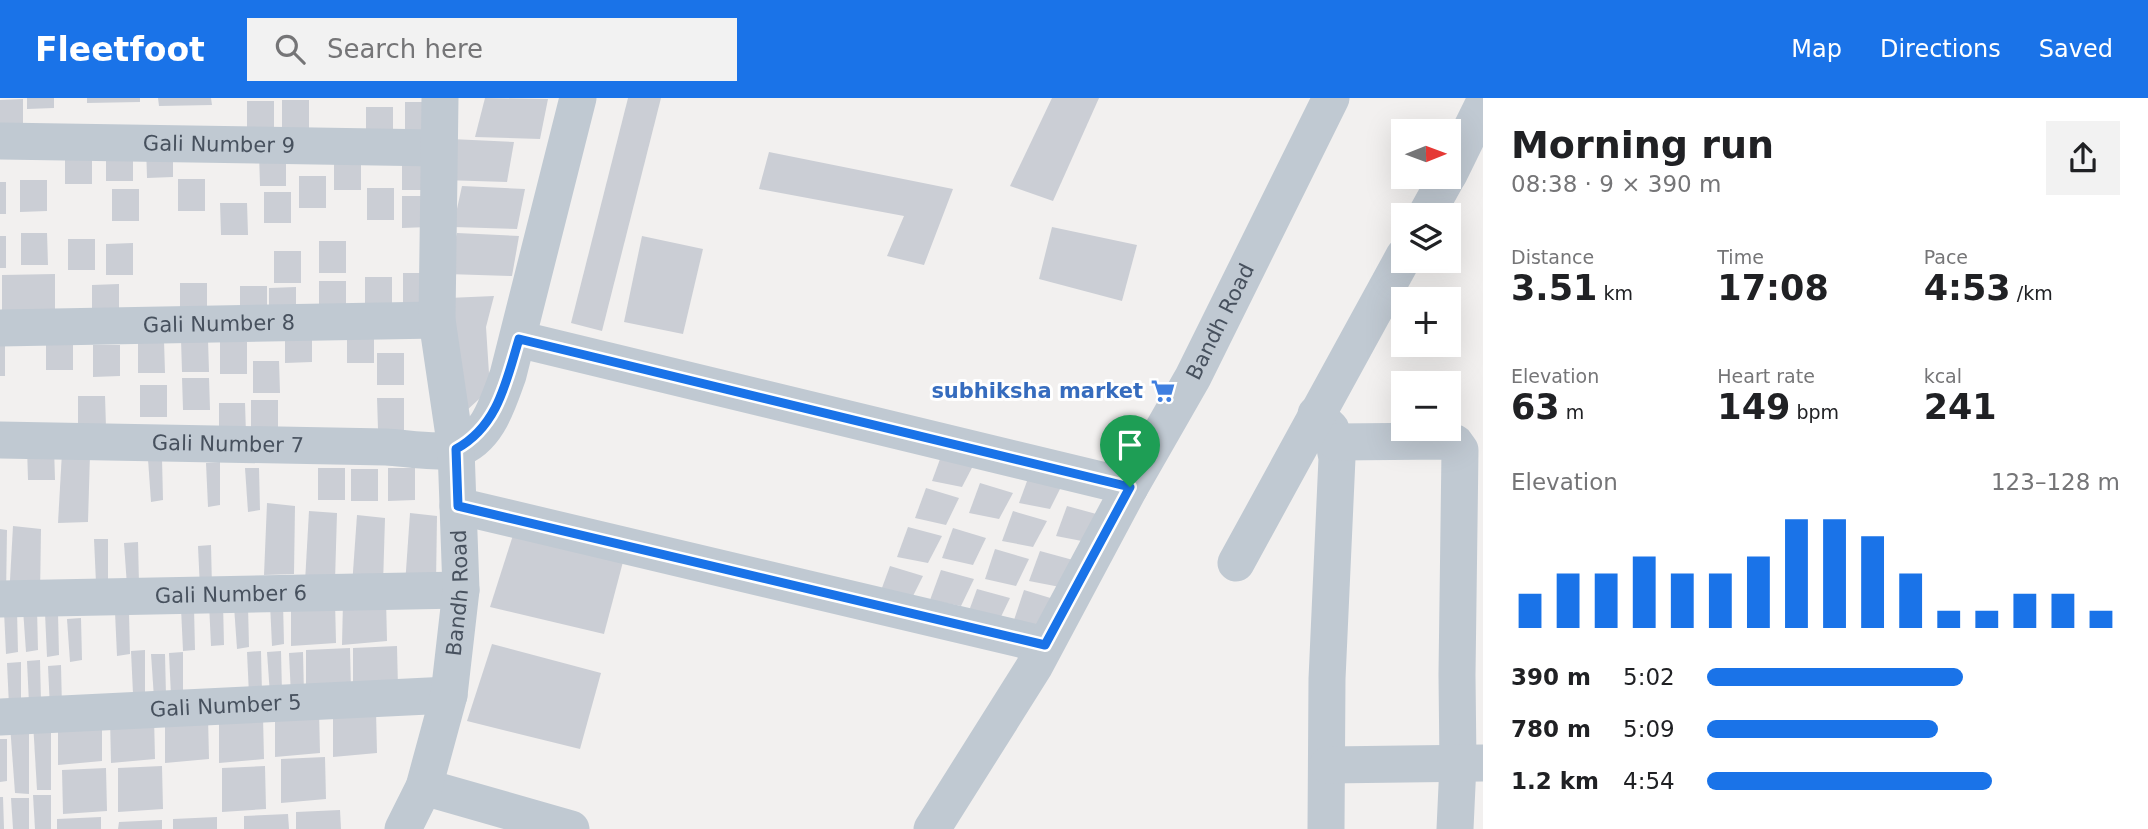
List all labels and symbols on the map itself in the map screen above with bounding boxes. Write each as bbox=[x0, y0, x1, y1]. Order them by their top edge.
north arrow bbox=[1391, 119, 1461, 189]
street label: Gali Number 9 bbox=[143, 131, 295, 158]
street label: Bandh Road bbox=[1182, 260, 1259, 384]
street label: Gali Number 8 bbox=[143, 311, 295, 337]
supermarket icon: subhiksha market bbox=[1149, 377, 1177, 405]
place label: subhiksha market bbox=[931, 379, 1143, 403]
pin bbox=[1100, 415, 1160, 487]
street label: Gali Number 7 bbox=[152, 431, 304, 458]
street label: Bandh Road bbox=[442, 529, 473, 657]
street label: Gali Number 6 bbox=[155, 581, 307, 608]
street label: Gali Number 5 bbox=[149, 690, 302, 722]

